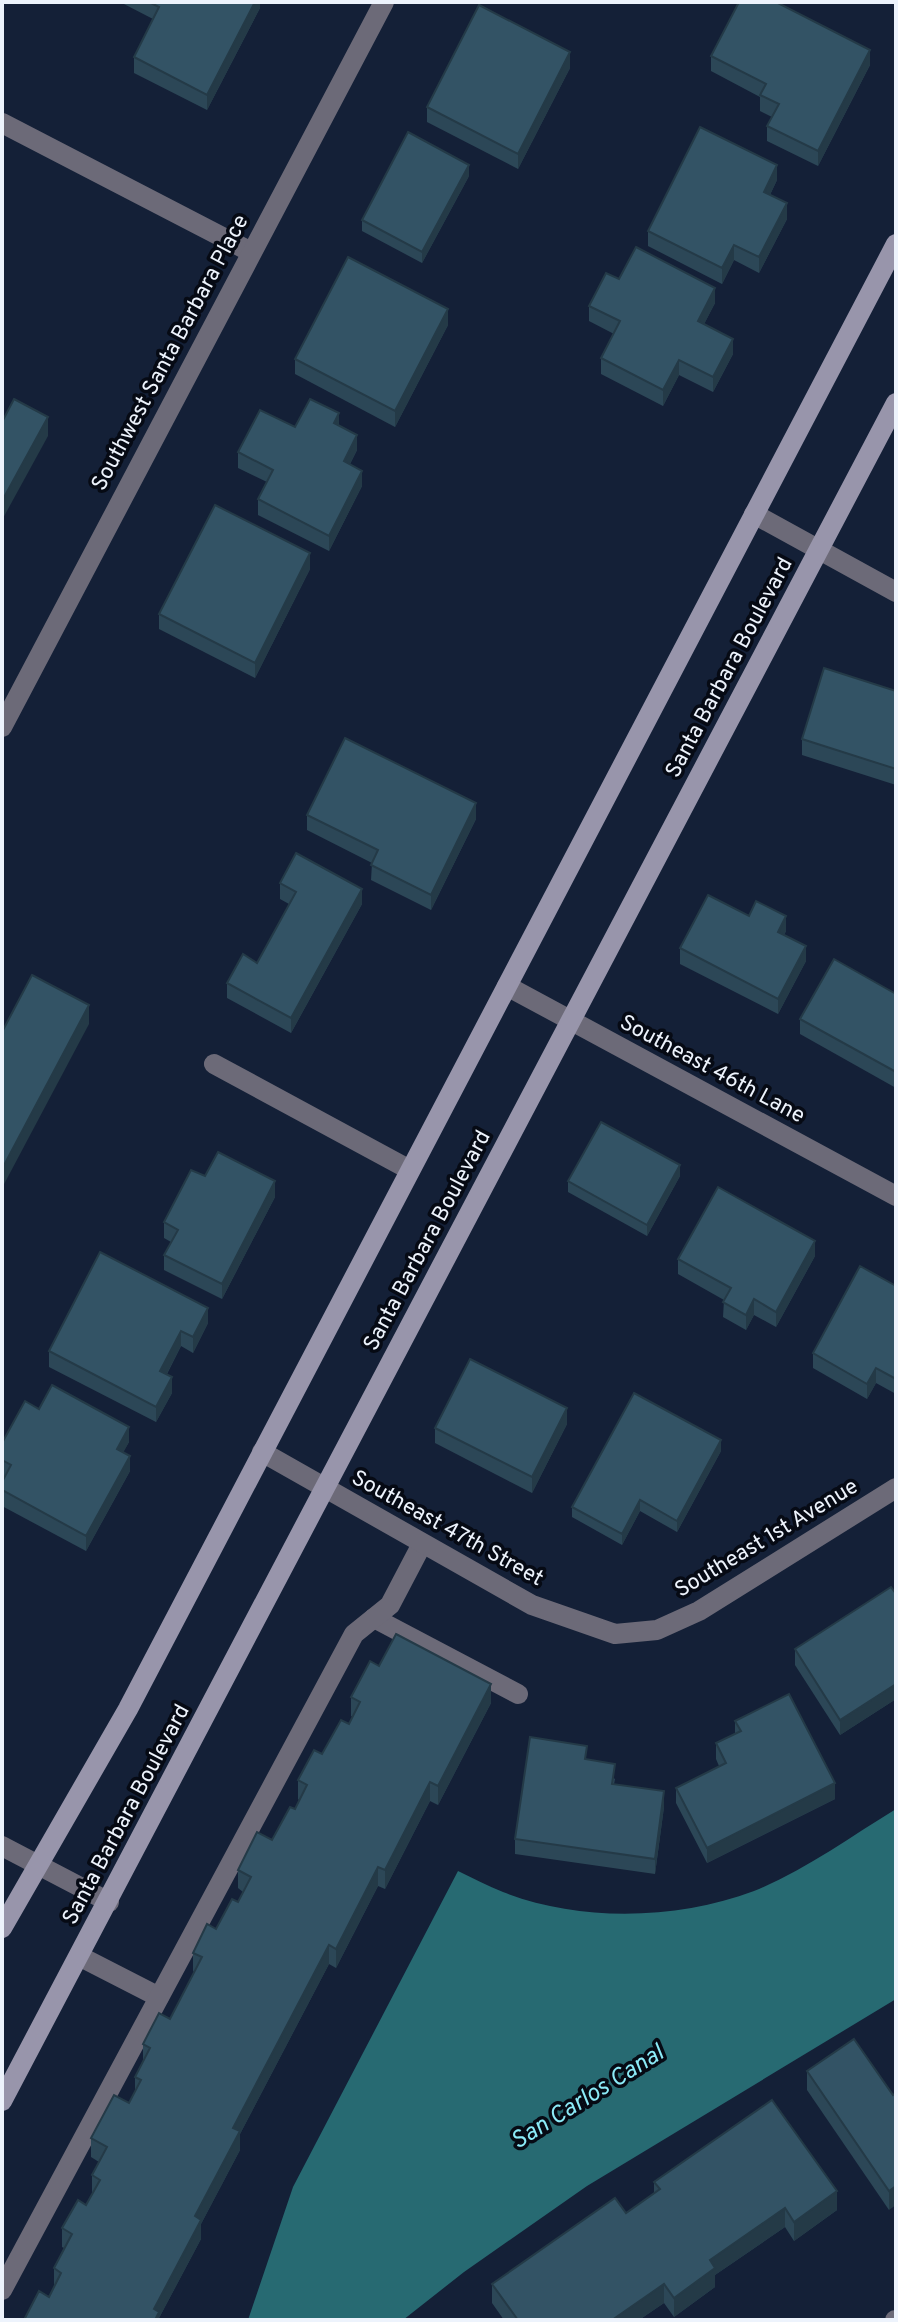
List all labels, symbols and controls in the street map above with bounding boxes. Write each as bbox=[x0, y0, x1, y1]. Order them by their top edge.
street label: Southwest Santa Barbara Place bbox=[87, 210, 255, 496]
street label: Santa Barbara Boulevard bbox=[660, 553, 800, 783]
street label: Southeast 46th Lane bbox=[615, 1010, 809, 1130]
street label: Santa Barbara Boulevard bbox=[358, 1126, 498, 1356]
street label: Southeast 47th Street bbox=[346, 1465, 548, 1593]
street label: Southeast 1st Avenue bbox=[670, 1474, 864, 1604]
street label: Santa Barbara Boulevard bbox=[57, 1700, 197, 1930]
water label: San Carlos Canal bbox=[506, 2038, 672, 2157]

